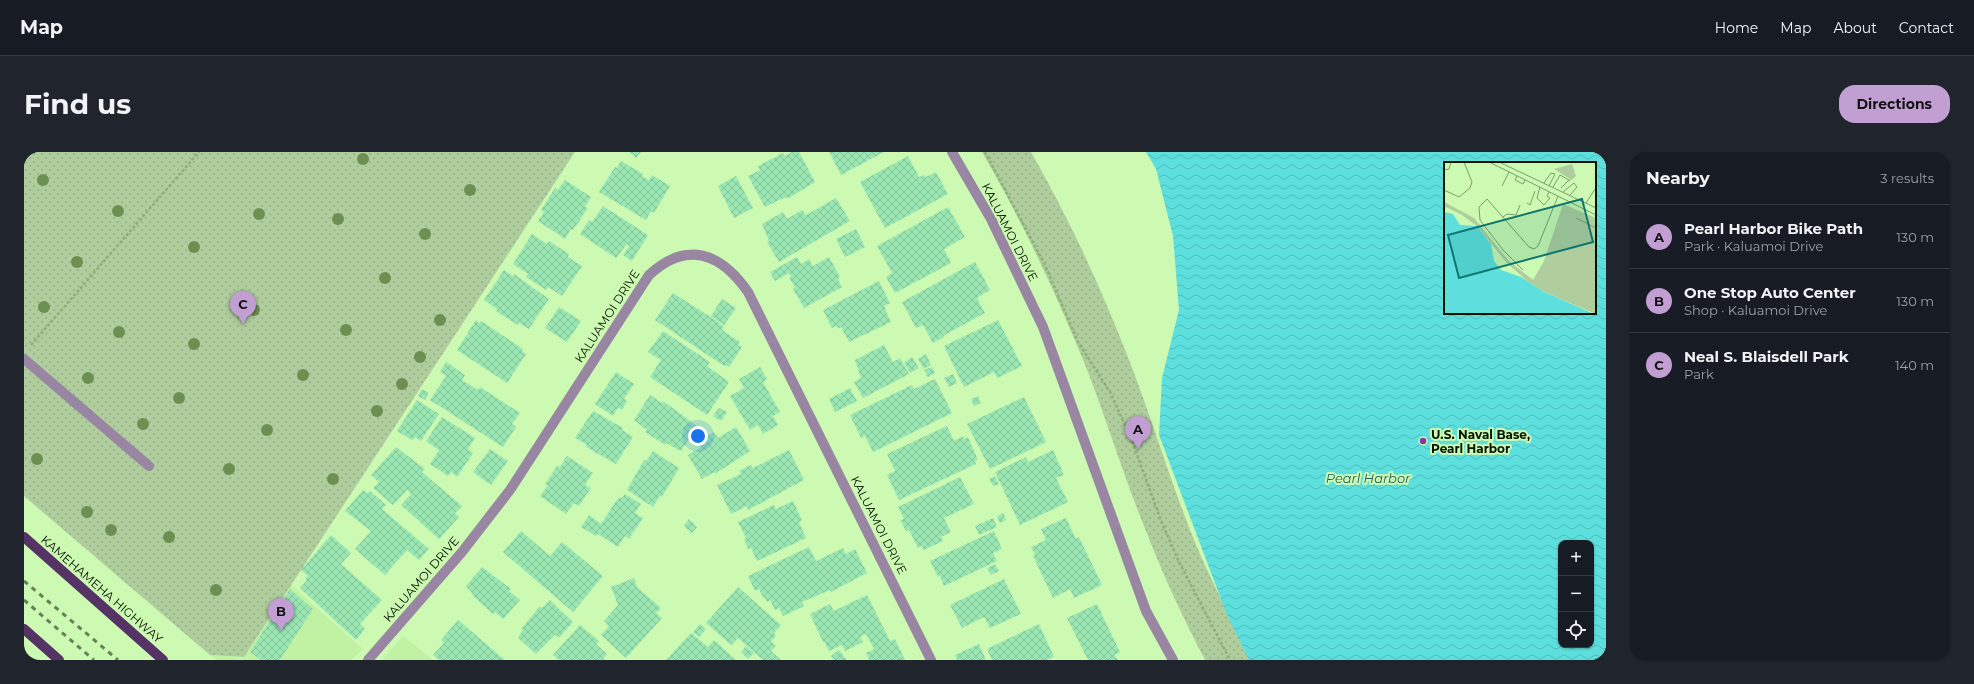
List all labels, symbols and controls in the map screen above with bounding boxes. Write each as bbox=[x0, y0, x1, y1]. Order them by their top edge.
text: Map bbox=[20, 16, 63, 39]
text: Home bbox=[1715, 19, 1758, 37]
text: Map bbox=[1780, 19, 1811, 37]
text: About bbox=[1833, 19, 1877, 37]
text: Contact bbox=[1899, 19, 1954, 37]
button: Directions bbox=[1839, 85, 1950, 123]
text: Find us bbox=[24, 87, 131, 121]
inset map bbox=[1444, 162, 1596, 314]
text: Nearby bbox=[1646, 168, 1710, 188]
text: 3 results bbox=[1880, 170, 1934, 186]
street label: KALUAMOI DRIVE bbox=[979, 180, 1041, 284]
text: Pearl Harbor Bike Path bbox=[1684, 219, 1863, 238]
text: A bbox=[1654, 229, 1664, 245]
text: 130 m bbox=[1896, 229, 1934, 245]
text: Park · Kaluamoi Drive bbox=[1684, 238, 1823, 254]
street label: KALUAMOI DRIVE bbox=[571, 267, 643, 365]
text: One Stop Auto Center bbox=[1684, 283, 1856, 302]
pin: C bbox=[230, 291, 256, 324]
text: B bbox=[1654, 293, 1664, 309]
text: 130 m bbox=[1896, 293, 1934, 309]
text: Shop · Kaluamoi Drive bbox=[1684, 302, 1827, 318]
text: Neal S. Blaisdell Park bbox=[1684, 347, 1849, 366]
text: C bbox=[1654, 357, 1664, 373]
text: 140 m bbox=[1895, 357, 1934, 373]
text: Park bbox=[1684, 366, 1714, 382]
pin: A bbox=[1125, 416, 1151, 449]
your location bbox=[688, 426, 708, 446]
place label: U.S. Naval Base, Pearl Harbor bbox=[1431, 427, 1530, 456]
marker: U.S. Naval Base, Pearl Harbor bbox=[1418, 436, 1428, 446]
water label: Pearl Harbor bbox=[1326, 470, 1411, 486]
street label: KALUAMOI DRIVE bbox=[848, 473, 910, 577]
street label: KAMEHAMEHA HIGHWAY bbox=[38, 532, 166, 646]
street label: KALUAMOI DRIVE bbox=[380, 533, 462, 625]
map controls bbox=[1558, 540, 1594, 648]
button: + bbox=[1558, 540, 1594, 576]
button: − bbox=[1558, 576, 1594, 612]
pin: B bbox=[268, 598, 294, 631]
button: locate bbox=[1558, 612, 1594, 648]

